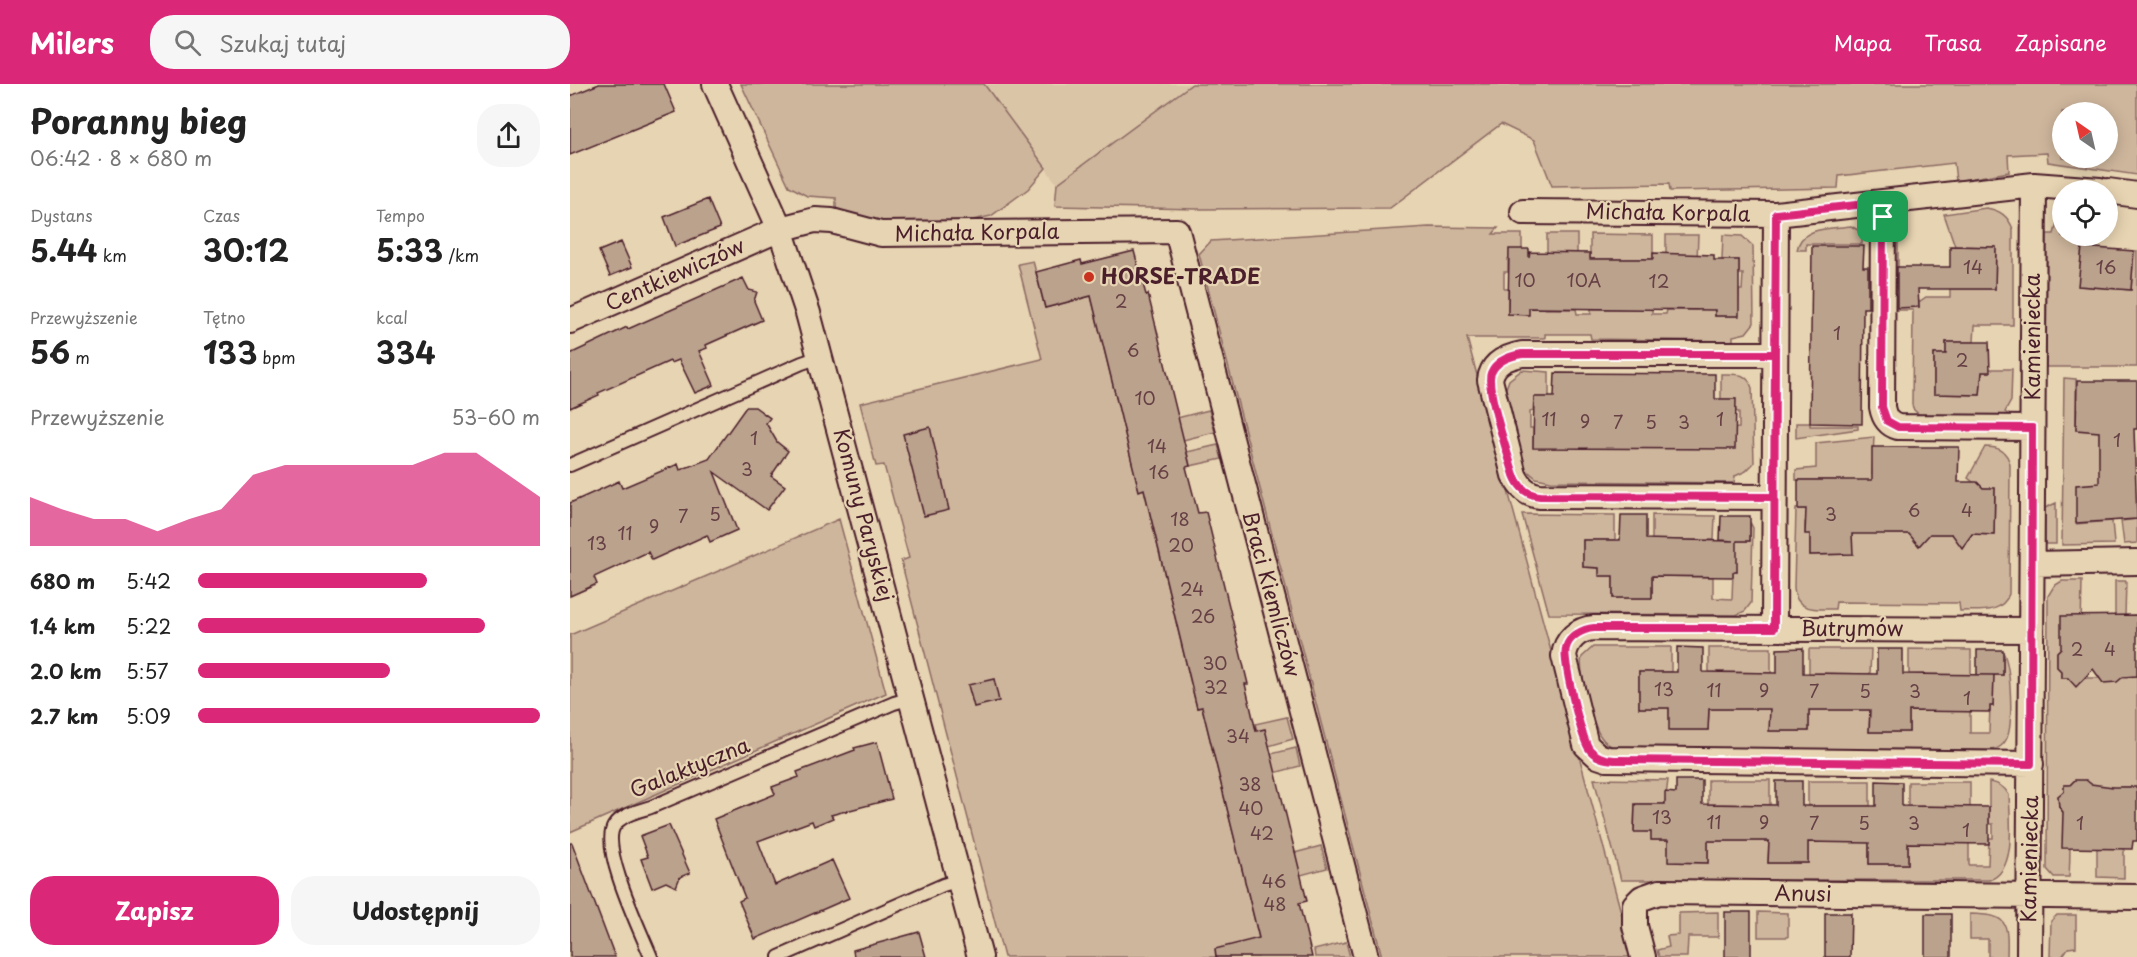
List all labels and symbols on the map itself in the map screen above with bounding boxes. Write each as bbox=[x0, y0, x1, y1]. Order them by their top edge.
north arrow bbox=[2052, 102, 2118, 168]
pin bbox=[1857, 191, 1908, 242]
street label: Michała Korpala bbox=[1585, 194, 1751, 228]
street label: Michała Korpala bbox=[894, 214, 1060, 248]
street label: Centkiewiczów bbox=[599, 228, 750, 318]
house number: 14 bbox=[1963, 253, 1983, 280]
house number: 16 bbox=[2096, 253, 2116, 280]
place label: HORSE-TRADE bbox=[1101, 259, 1260, 291]
house number: 10 bbox=[1514, 266, 1536, 293]
house number: 10A bbox=[1567, 266, 1601, 293]
house number: 12 bbox=[1649, 267, 1669, 294]
marker: HORSE-TRADE bbox=[1082, 270, 1096, 284]
street label: Kamieniecka bbox=[2015, 273, 2047, 401]
house number: 2 bbox=[1115, 287, 1127, 314]
house number: 1 bbox=[1833, 319, 1841, 346]
house number: 6 bbox=[1127, 336, 1139, 363]
house number: 2 bbox=[1956, 346, 1968, 373]
house number: 10 bbox=[1134, 384, 1156, 411]
house number: 11 bbox=[1541, 405, 1557, 432]
house number: 1 bbox=[1716, 405, 1724, 432]
house number: 9 bbox=[1580, 407, 1590, 434]
house number: 7 bbox=[1613, 408, 1623, 435]
house number: 5 bbox=[1645, 408, 1657, 435]
house number: 3 bbox=[1678, 408, 1690, 435]
house number: 1 bbox=[750, 424, 758, 451]
street label: Komuny Paryskiej bbox=[826, 424, 903, 605]
house number: 1 bbox=[2113, 426, 2121, 453]
house number: 14 bbox=[1147, 432, 1167, 459]
house number: 3 bbox=[741, 455, 753, 482]
house number: 16 bbox=[1149, 458, 1169, 485]
house number: 6 bbox=[1908, 496, 1920, 523]
house number: 4 bbox=[1961, 496, 1973, 523]
house number: 5 bbox=[709, 500, 721, 527]
house number: 3 bbox=[1825, 500, 1837, 527]
house number: 7 bbox=[678, 502, 688, 529]
house number: 18 bbox=[1170, 505, 1190, 532]
street label: Braci Kiemliczów bbox=[1235, 507, 1311, 681]
house number: 9 bbox=[649, 512, 659, 539]
house number: 11 bbox=[617, 519, 633, 546]
house number: 13 bbox=[587, 529, 607, 556]
house number: 20 bbox=[1168, 531, 1194, 558]
house number: 24 bbox=[1180, 575, 1204, 602]
house number: 26 bbox=[1191, 602, 1215, 629]
street label: Butrymów bbox=[1801, 611, 1903, 643]
house number: 2 bbox=[2071, 635, 2083, 662]
house number: 4 bbox=[2104, 635, 2116, 662]
house number: 30 bbox=[1202, 649, 1228, 676]
house number: 32 bbox=[1204, 673, 1228, 700]
house number: 13 bbox=[1654, 675, 1674, 702]
house number: 11 bbox=[1706, 676, 1722, 703]
house number: 9 bbox=[1759, 676, 1769, 703]
house number: 7 bbox=[1809, 677, 1819, 704]
house number: 5 bbox=[1859, 677, 1871, 704]
house number: 3 bbox=[1909, 677, 1921, 704]
house number: 1 bbox=[1963, 684, 1971, 711]
house number: 34 bbox=[1226, 722, 1250, 749]
street label: Galaktyczna bbox=[624, 728, 754, 805]
house number: 38 bbox=[1238, 770, 1262, 797]
house number: 40 bbox=[1238, 794, 1264, 821]
street label: Kamieniecka bbox=[2011, 795, 2045, 923]
house number: 13 bbox=[1652, 803, 1672, 830]
house number: 11 bbox=[1706, 808, 1722, 835]
house number: 9 bbox=[1759, 808, 1769, 835]
house number: 7 bbox=[1809, 809, 1819, 836]
house number: 5 bbox=[1858, 809, 1870, 836]
house number: 3 bbox=[1908, 809, 1920, 836]
house number: 1 bbox=[2076, 809, 2084, 836]
house number: 1 bbox=[1962, 816, 1970, 843]
house number: 42 bbox=[1250, 819, 1274, 846]
house number: 46 bbox=[1262, 867, 1286, 894]
street label: Anusi bbox=[1774, 876, 1832, 908]
house number: 48 bbox=[1263, 890, 1287, 917]

